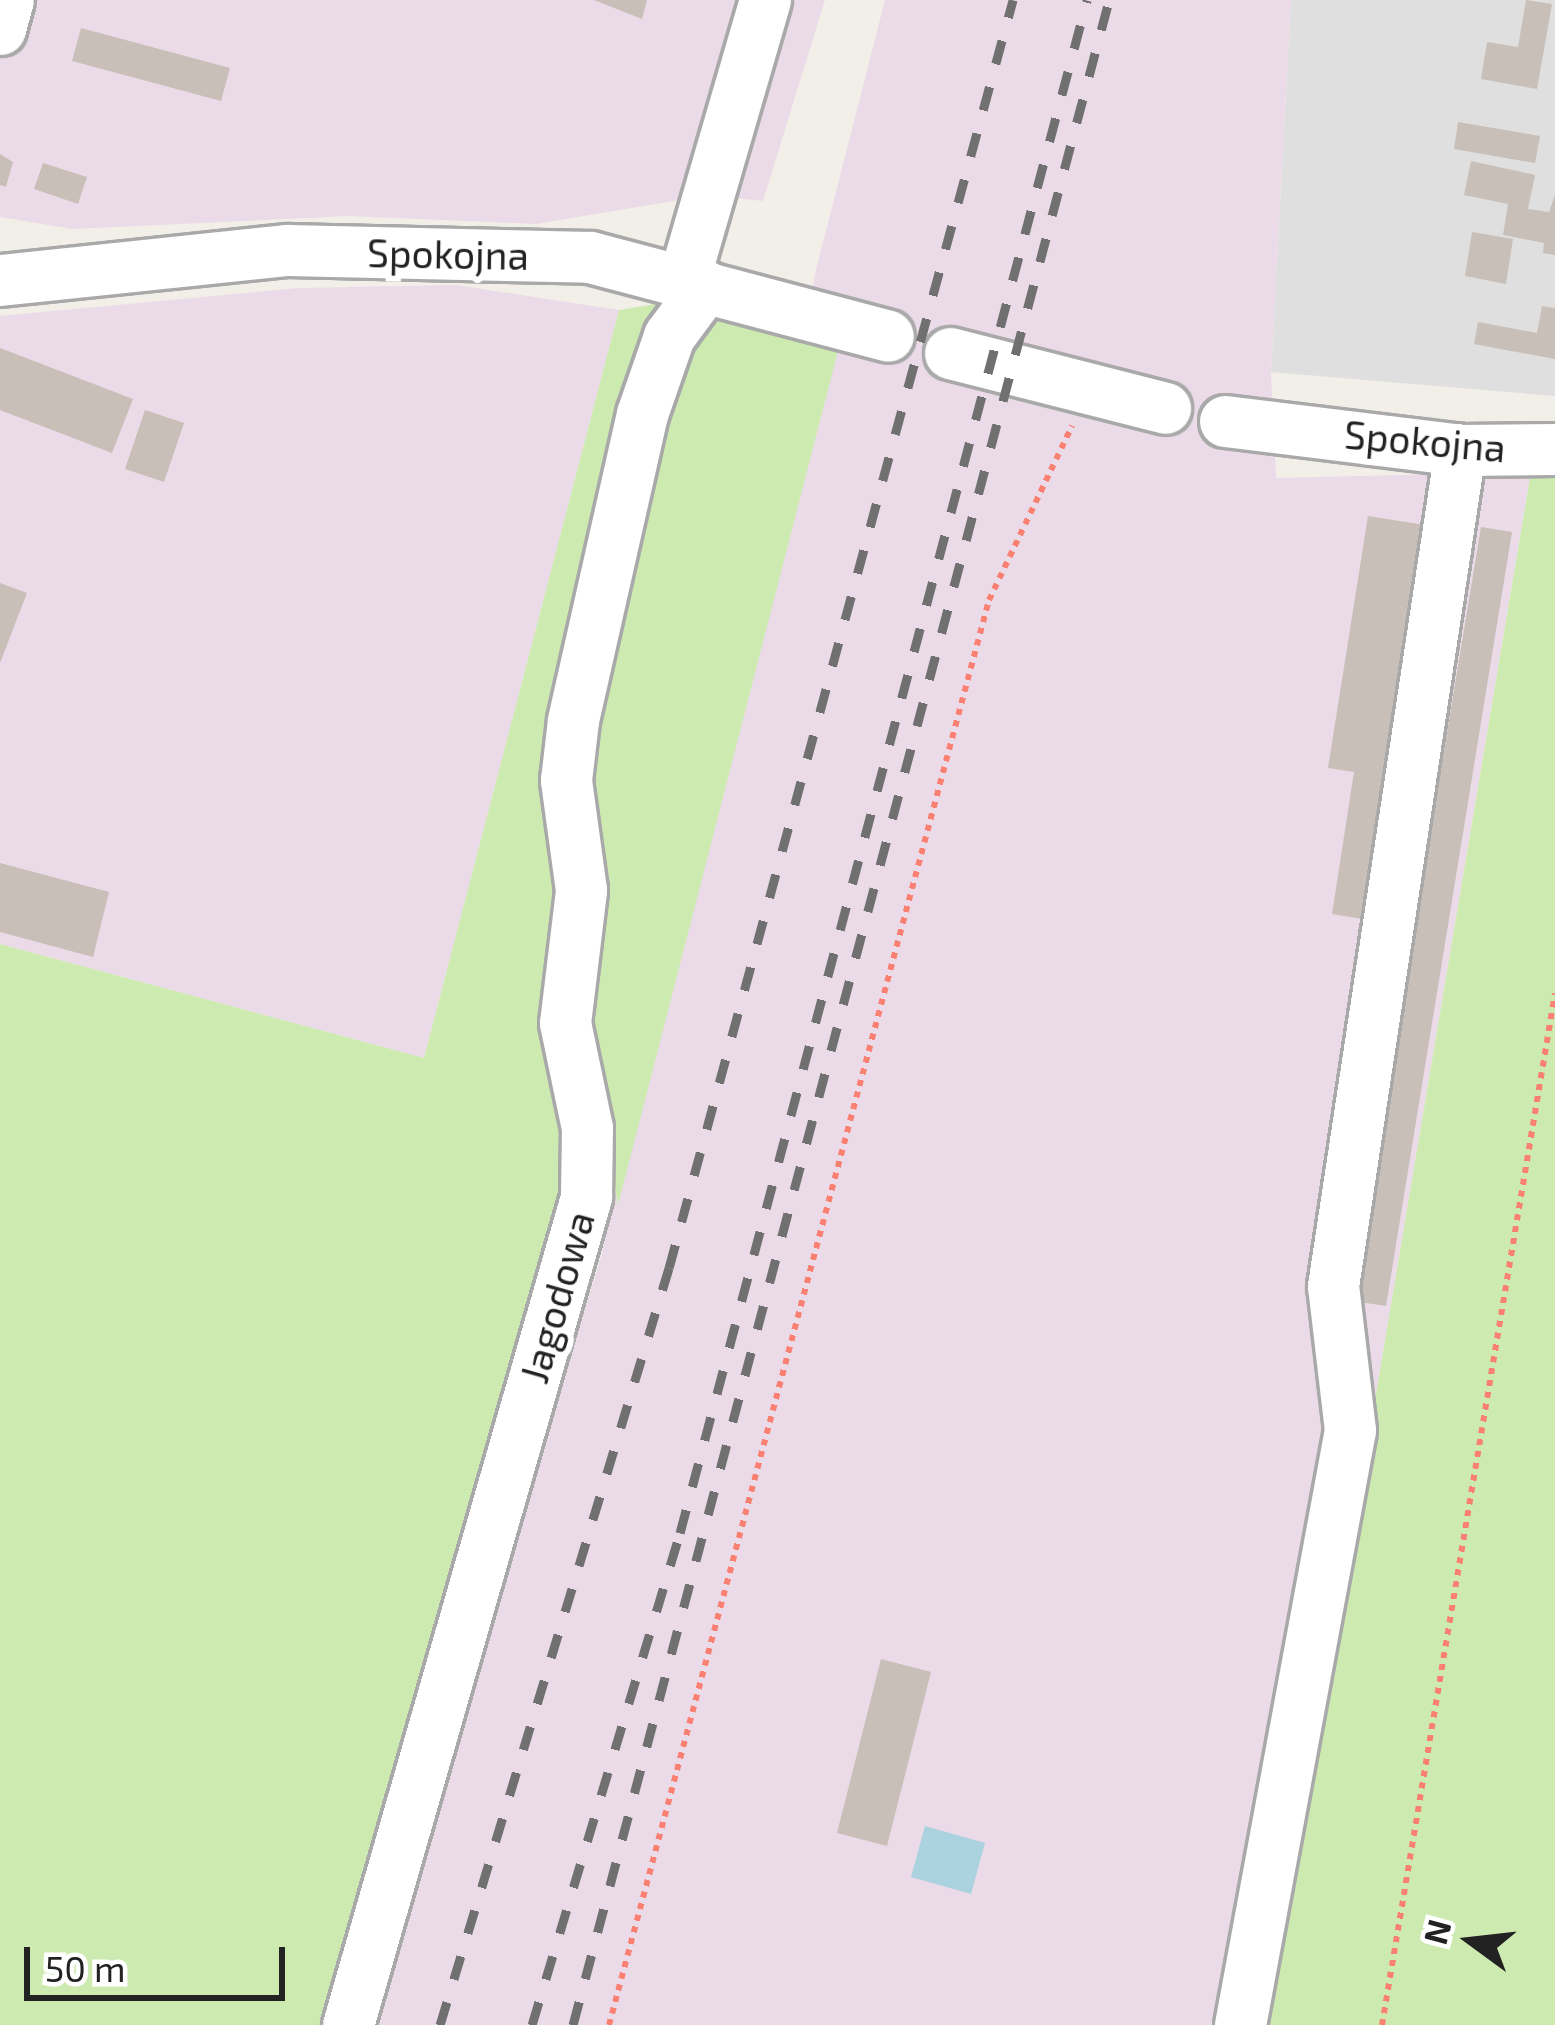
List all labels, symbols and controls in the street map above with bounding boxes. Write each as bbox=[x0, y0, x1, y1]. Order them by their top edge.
street label: Spokojna bbox=[367, 229, 529, 279]
street label: Spokojna bbox=[1342, 411, 1508, 471]
street label: Jagodowa bbox=[510, 1206, 604, 1388]
north arrow bbox=[1411, 1881, 1531, 2001]
text: N bbox=[1414, 1915, 1459, 1948]
scale bar bbox=[30, 1923, 291, 1997]
text: 50 m bbox=[45, 1946, 126, 1989]

